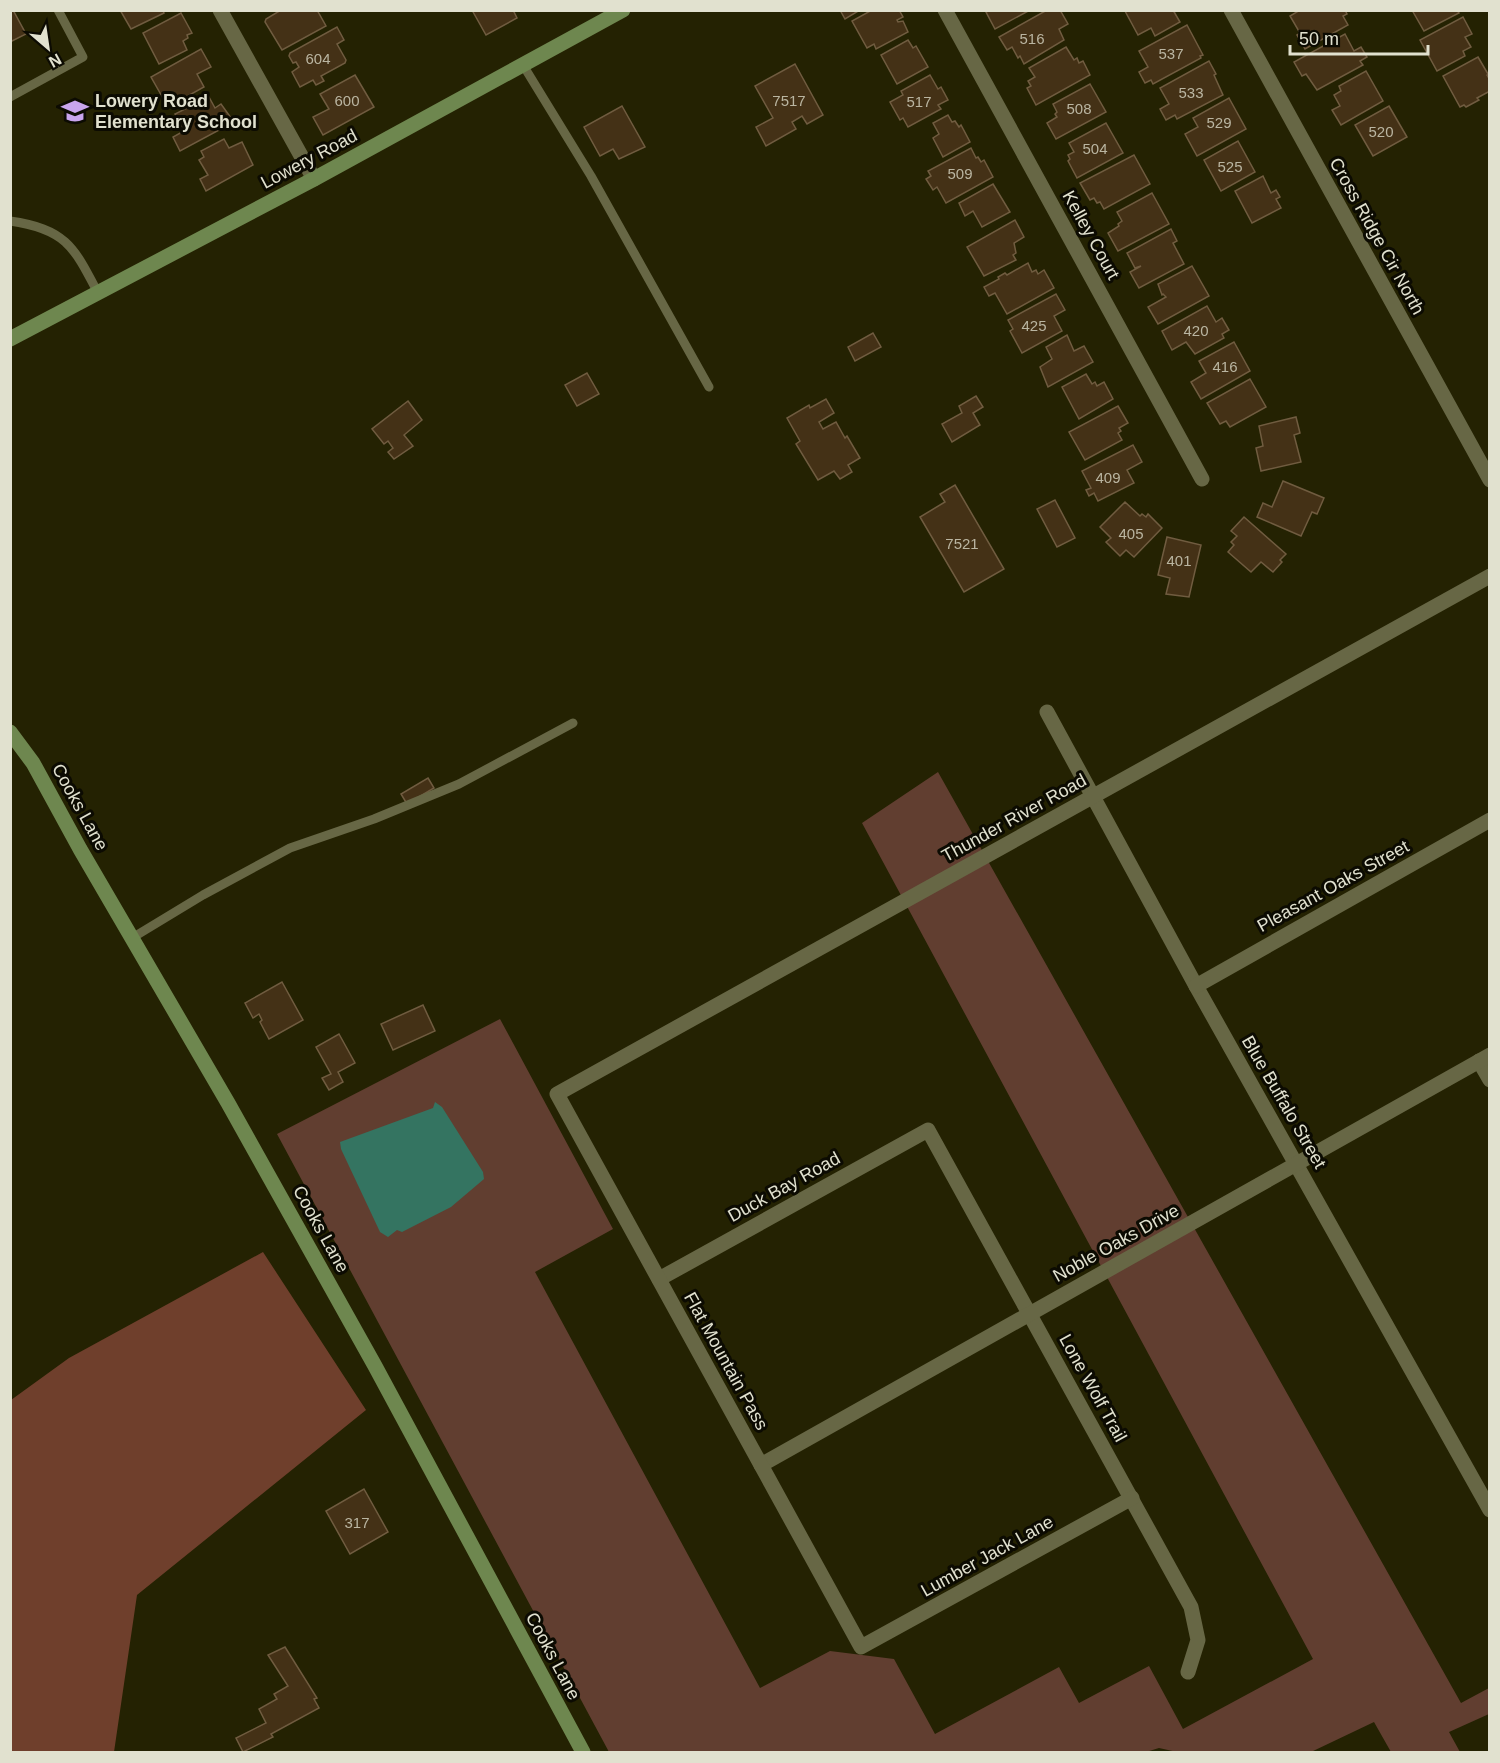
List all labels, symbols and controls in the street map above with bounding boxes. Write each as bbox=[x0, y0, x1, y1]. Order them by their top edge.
north arrow bbox=[18, 18, 78, 78]
scale bar bbox=[1290, 18, 1428, 56]
text: 50 m bbox=[1299, 29, 1339, 49]
house number: 516 bbox=[1019, 30, 1045, 47]
house number: 537 bbox=[1158, 45, 1184, 62]
text: N bbox=[46, 50, 64, 71]
house number: 604 bbox=[305, 50, 331, 67]
house number: 533 bbox=[1178, 84, 1204, 101]
place label: Lowery Road Elementary School bbox=[95, 91, 257, 132]
house number: 600 bbox=[334, 92, 360, 109]
house number: 7517 bbox=[772, 92, 806, 109]
house number: 517 bbox=[906, 93, 932, 110]
school or university icon: Lowery Road Elementary School bbox=[60, 96, 90, 126]
house number: 508 bbox=[1066, 100, 1092, 117]
house number: 529 bbox=[1206, 114, 1232, 131]
house number: 520 bbox=[1368, 123, 1394, 140]
street label: Lowery Road bbox=[257, 125, 361, 193]
house number: 504 bbox=[1082, 140, 1108, 157]
street label: Cross Ridge Cir North bbox=[1326, 154, 1428, 318]
house number: 525 bbox=[1217, 158, 1243, 175]
house number: 509 bbox=[947, 165, 973, 182]
street label: Kelley Court bbox=[1058, 187, 1124, 283]
house number: 425 bbox=[1021, 317, 1047, 334]
house number: 420 bbox=[1183, 322, 1209, 339]
house number: 416 bbox=[1212, 358, 1238, 375]
house number: 409 bbox=[1095, 469, 1121, 486]
house number: 405 bbox=[1118, 525, 1144, 542]
house number: 7521 bbox=[945, 535, 979, 552]
house number: 401 bbox=[1166, 552, 1192, 569]
street label: Cooks Lane bbox=[48, 760, 112, 854]
street label: Thunder River Road bbox=[938, 770, 1090, 866]
street label: Pleasant Oaks Street bbox=[1254, 836, 1412, 936]
street label: Blue Buffalo Street bbox=[1238, 1032, 1330, 1172]
street label: Duck Bay Road bbox=[724, 1148, 844, 1226]
street label: Cooks Lane bbox=[289, 1182, 353, 1276]
street label: Noble Oaks Drive bbox=[1049, 1200, 1183, 1286]
street label: Flat Mountain Pass bbox=[680, 1289, 772, 1433]
street label: Lone Wolf Trail bbox=[1055, 1331, 1131, 1445]
street label: Lumber Jack Lane bbox=[917, 1511, 1057, 1601]
house number: 317 bbox=[344, 1514, 370, 1531]
street label: Cooks Lane bbox=[522, 1609, 584, 1703]

